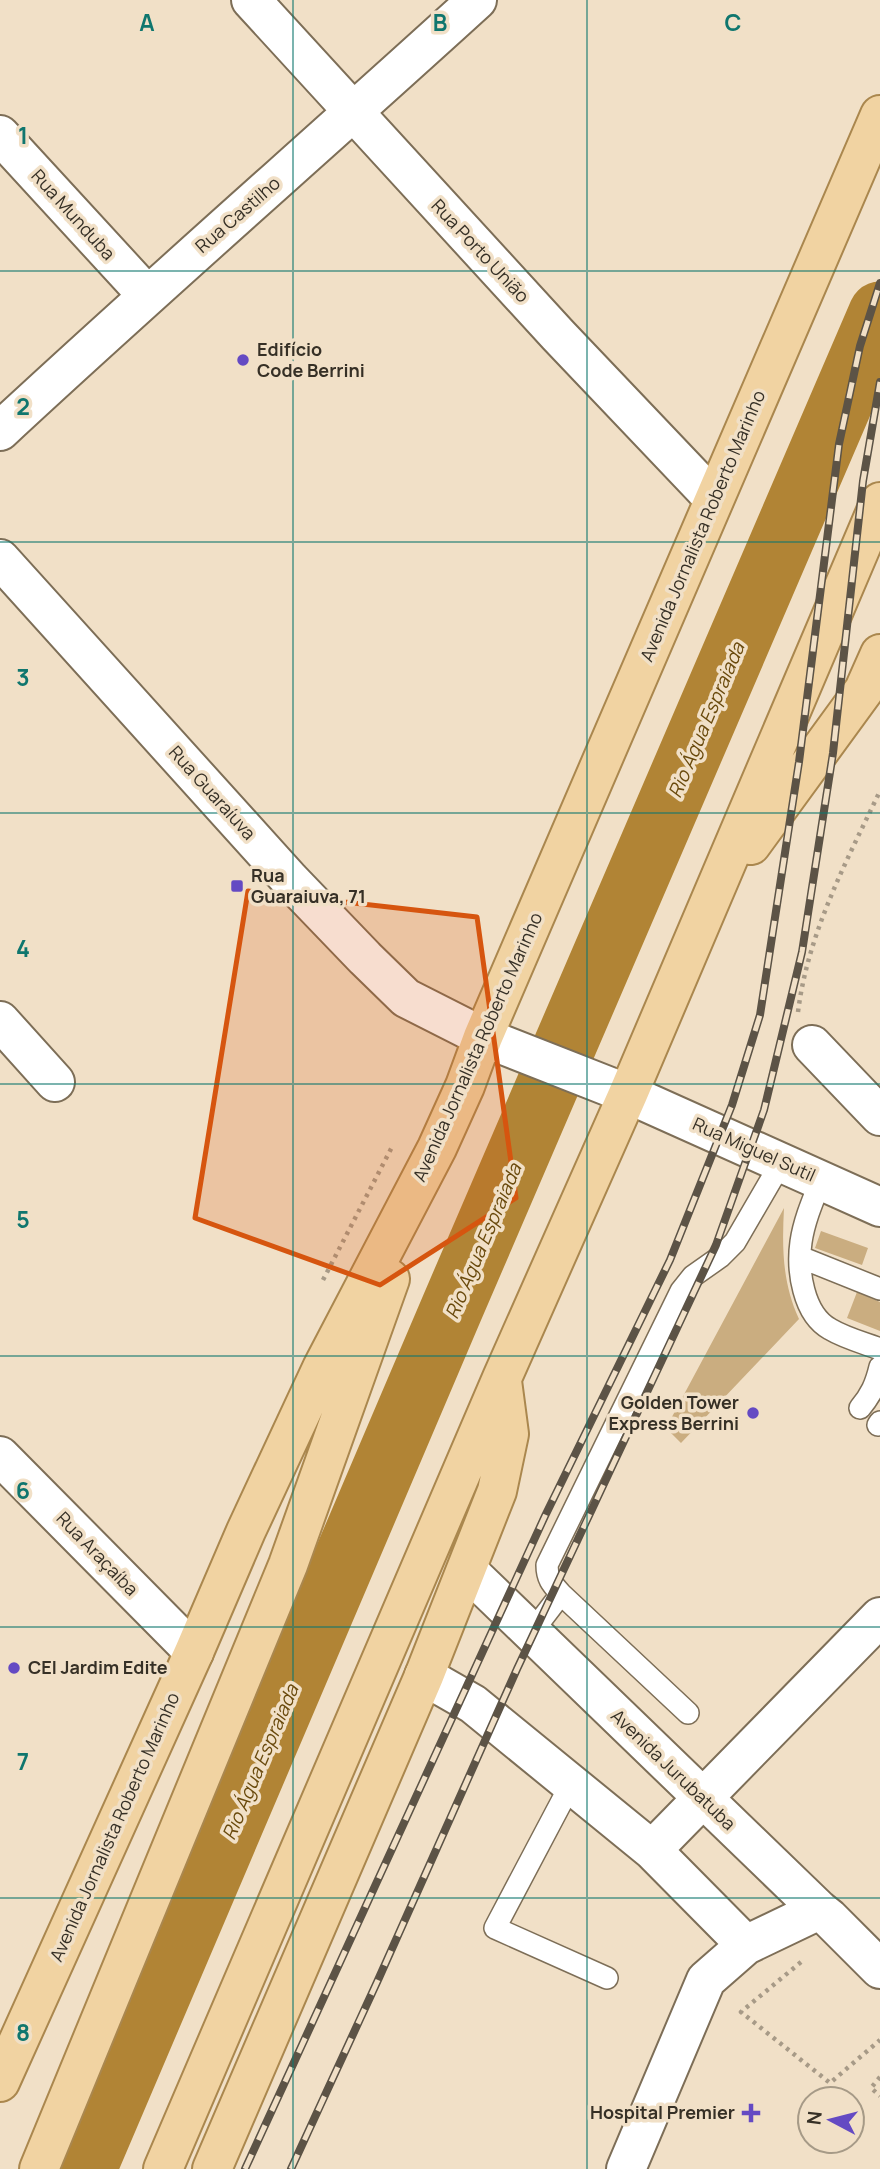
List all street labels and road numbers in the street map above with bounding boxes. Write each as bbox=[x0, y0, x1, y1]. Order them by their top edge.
street label: Rua Munduba bbox=[27, 164, 121, 265]
street label: Rua Castilho bbox=[190, 171, 285, 258]
street label: Rua Porto União bbox=[427, 194, 535, 307]
street label: Avenida Jornalista Roberto Marinho bbox=[634, 386, 770, 665]
street label: Rua Guaraíuva bbox=[164, 740, 261, 844]
street label: Avenida Jornalista Roberto Marinho bbox=[407, 908, 547, 1185]
street label: Rua Miguel Sutil bbox=[689, 1111, 820, 1187]
street label: Rua Araçaíba bbox=[52, 1506, 144, 1600]
street label: Avenida Jornalista Roberto Marinho bbox=[44, 1688, 184, 1965]
street label: Avenida Jurubatuba bbox=[606, 1704, 741, 1835]

